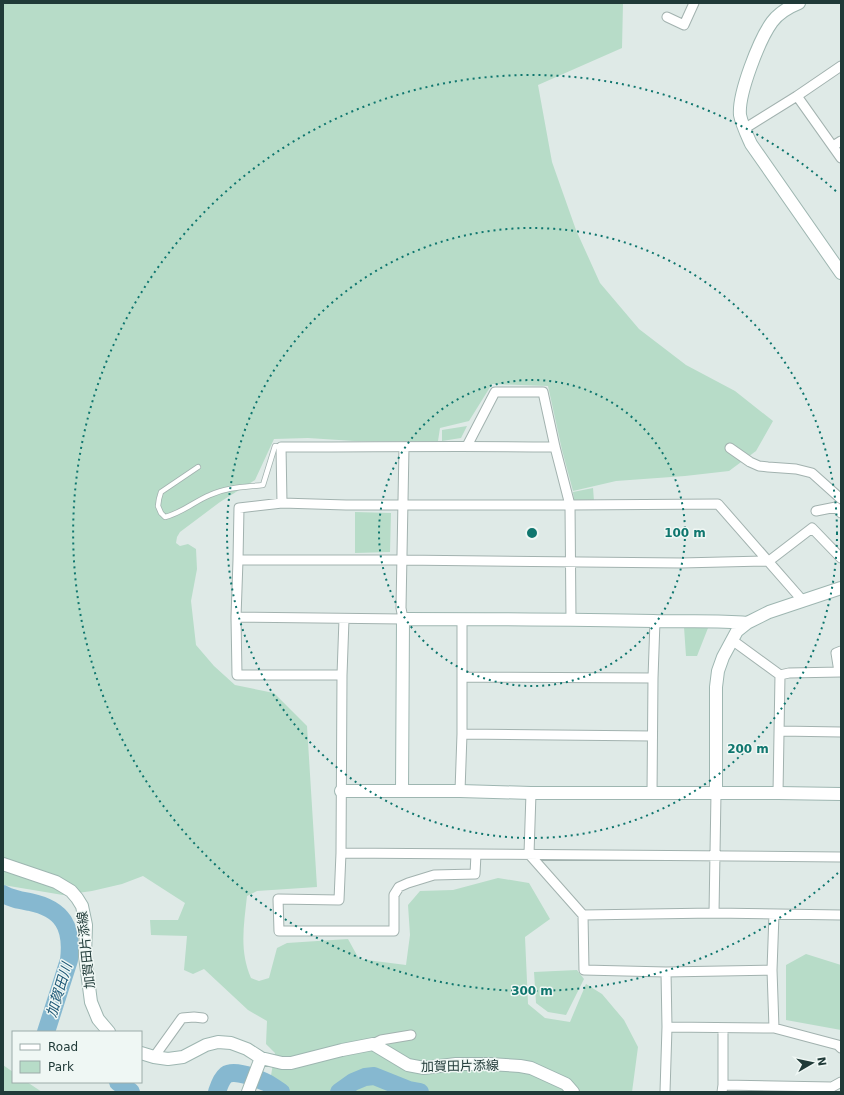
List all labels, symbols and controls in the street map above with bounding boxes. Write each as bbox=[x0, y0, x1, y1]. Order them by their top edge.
centre of rings bbox=[525, 526, 539, 540]
text: 100 m bbox=[664, 526, 706, 540]
text: 200 m bbox=[727, 742, 769, 756]
street label: 加賀田片添線 bbox=[74, 910, 98, 990]
water label: 加賀田川 bbox=[43, 959, 75, 1019]
text: 300 m bbox=[511, 984, 553, 998]
legend bbox=[12, 1031, 142, 1083]
text: Road bbox=[48, 1040, 78, 1054]
north arrow bbox=[792, 1043, 832, 1083]
text: N bbox=[814, 1056, 829, 1067]
street label: 加賀田片添線 bbox=[421, 1058, 499, 1074]
text: Park bbox=[48, 1060, 74, 1074]

